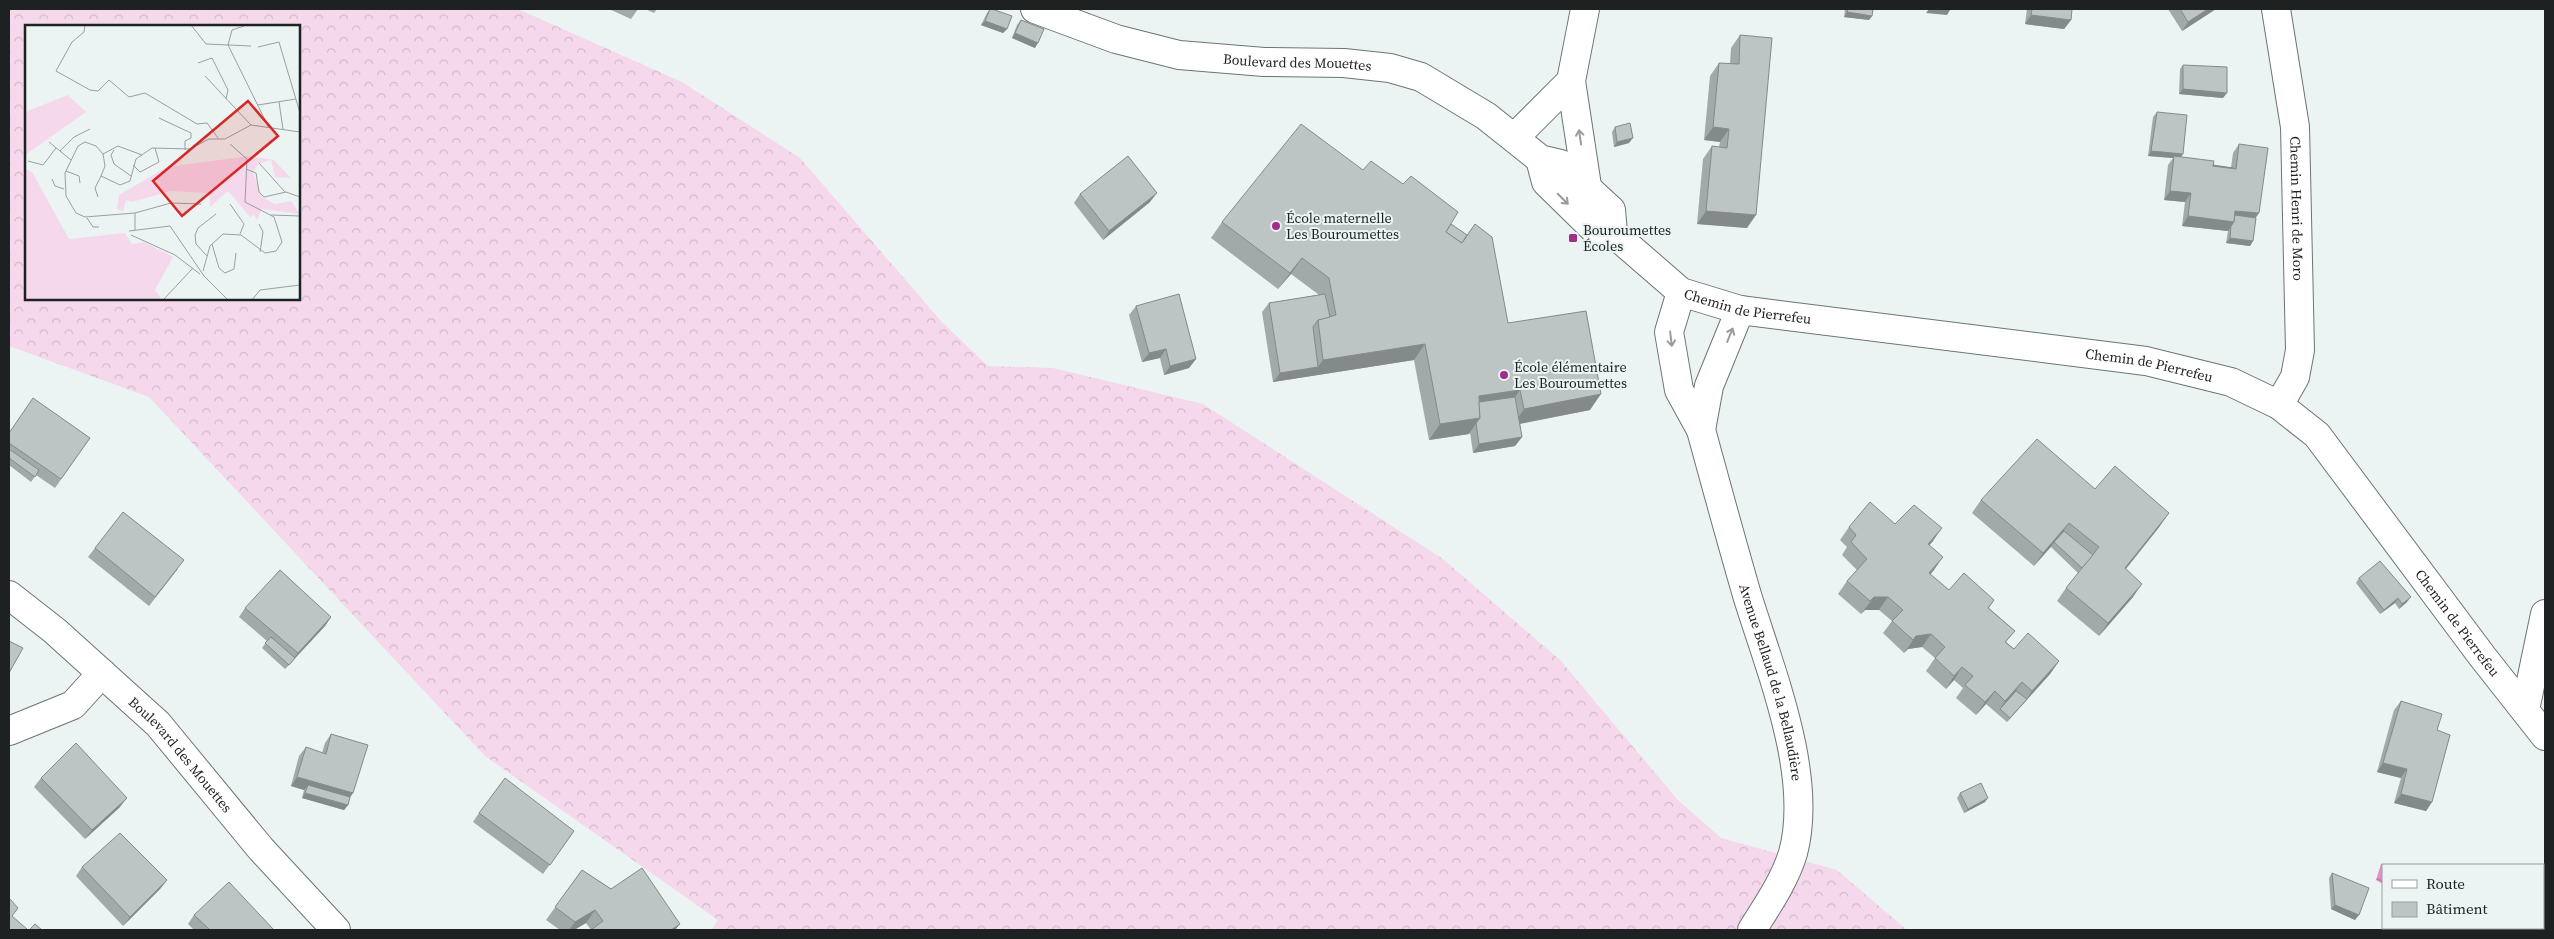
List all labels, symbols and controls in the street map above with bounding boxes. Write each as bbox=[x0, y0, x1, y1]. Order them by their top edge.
inset map bbox=[25, 25, 300, 300]
street label: Boulevard des Mouettes bbox=[1222, 49, 1373, 76]
one-way arrow bbox=[1574, 130, 1584, 146]
street label: Chemin Henri de Moro bbox=[2285, 136, 2308, 281]
one-way arrow bbox=[1557, 193, 1570, 205]
place label: École maternelle Les Bouroumettes bbox=[1286, 208, 1399, 244]
marker: École maternelle Les Bouroumettes bbox=[1270, 220, 1282, 232]
place label: Bouroumettes Écoles bbox=[1583, 220, 1671, 256]
marker: Bouroumettes Écoles bbox=[1567, 232, 1579, 244]
street label: Chemin de Pierrefeu bbox=[1682, 284, 1813, 329]
one-way arrow bbox=[1726, 328, 1735, 343]
one-way arrow bbox=[1666, 331, 1676, 347]
street label: Chemin de Pierrefeu bbox=[2084, 343, 2215, 387]
place label: École élémentaire Les Bouroumettes bbox=[1514, 357, 1627, 393]
marker: École élémentaire Les Bouroumettes bbox=[1498, 369, 1510, 381]
street label: Chemin de Pierrefeu bbox=[2410, 565, 2504, 681]
street label: Avenue Bellaud de la Bellaudière bbox=[1734, 581, 1807, 782]
street label: Boulevard des Mouettes bbox=[124, 692, 237, 817]
legend bbox=[2382, 864, 2544, 929]
text: Route bbox=[2426, 873, 2465, 894]
text: Bâtiment bbox=[2426, 898, 2488, 919]

